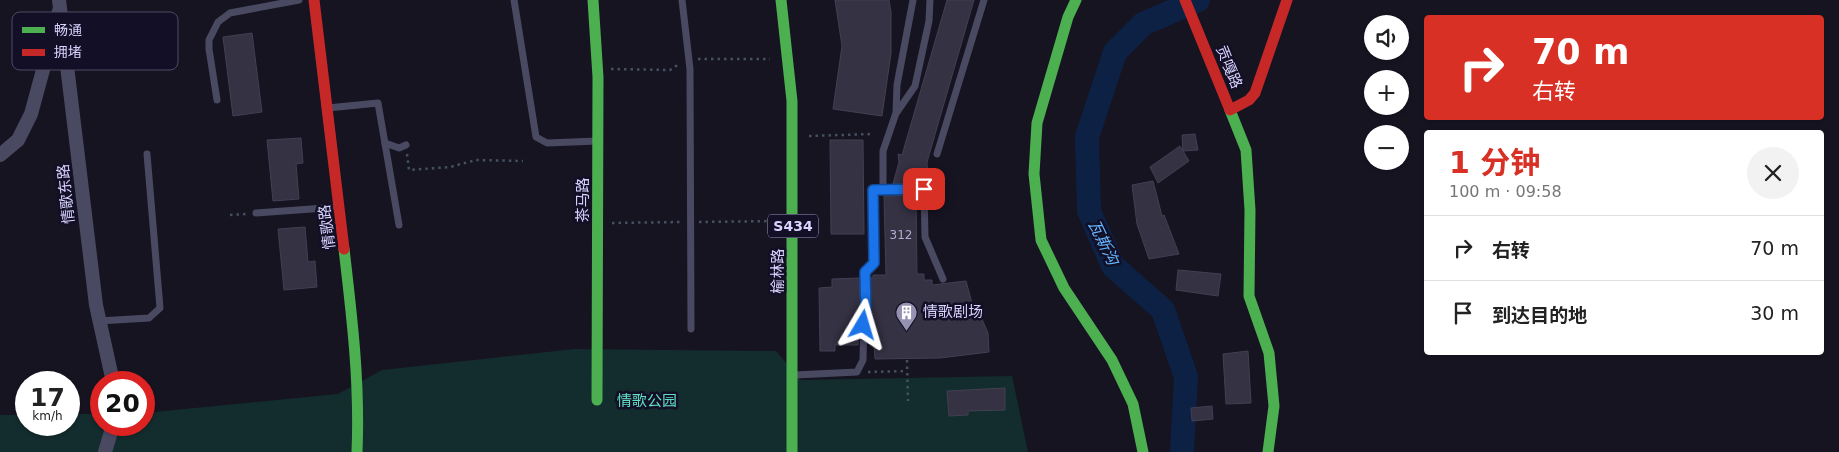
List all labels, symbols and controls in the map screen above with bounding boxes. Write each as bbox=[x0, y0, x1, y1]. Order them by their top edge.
legend bbox=[12, 12, 178, 70]
map controls bbox=[1364, 15, 1409, 170]
button: sound bbox=[1364, 15, 1409, 60]
text: 畅通 bbox=[54, 22, 82, 38]
text: 70 m bbox=[1532, 32, 1629, 72]
icon: right bbox=[1449, 35, 1514, 100]
street label: 贡嘎路 bbox=[1212, 43, 1246, 91]
text: 拥堵 bbox=[54, 44, 82, 60]
button: + bbox=[1364, 70, 1409, 115]
text: 右转 bbox=[1532, 79, 1576, 104]
button: − bbox=[1364, 125, 1409, 170]
text: 1 分钟 bbox=[1449, 145, 1540, 180]
button: close bbox=[1747, 147, 1799, 199]
street label: 情歌东路 bbox=[54, 163, 78, 225]
pin bbox=[903, 168, 945, 210]
icon: arrive bbox=[910, 175, 938, 203]
street label: 茶马路 bbox=[574, 177, 592, 223]
text: 100 m · 09:58 bbox=[1449, 182, 1562, 201]
street label: 情歌路 bbox=[315, 204, 339, 250]
road number: S434 bbox=[768, 215, 818, 238]
water label: 瓦斯沟 bbox=[1084, 216, 1123, 270]
house number: 312 bbox=[890, 228, 912, 242]
icon: right bbox=[1449, 234, 1477, 262]
text: 70 m bbox=[1750, 237, 1799, 259]
text: 右转 bbox=[1492, 239, 1530, 261]
street label: 榆林路 bbox=[769, 248, 787, 294]
position arrow bbox=[836, 298, 888, 350]
icon: arrive bbox=[1449, 299, 1477, 327]
building icon: 情歌剧场 bbox=[895, 300, 919, 331]
text: 30 m bbox=[1750, 302, 1799, 324]
place label: 情歌剧场 bbox=[923, 303, 983, 321]
text: 到达目的地 bbox=[1492, 304, 1587, 326]
speed limit sign: 20 bbox=[90, 371, 155, 436]
text: 17 bbox=[30, 383, 65, 412]
park label: 情歌公园 bbox=[617, 392, 677, 410]
text: km/h bbox=[32, 409, 63, 423]

